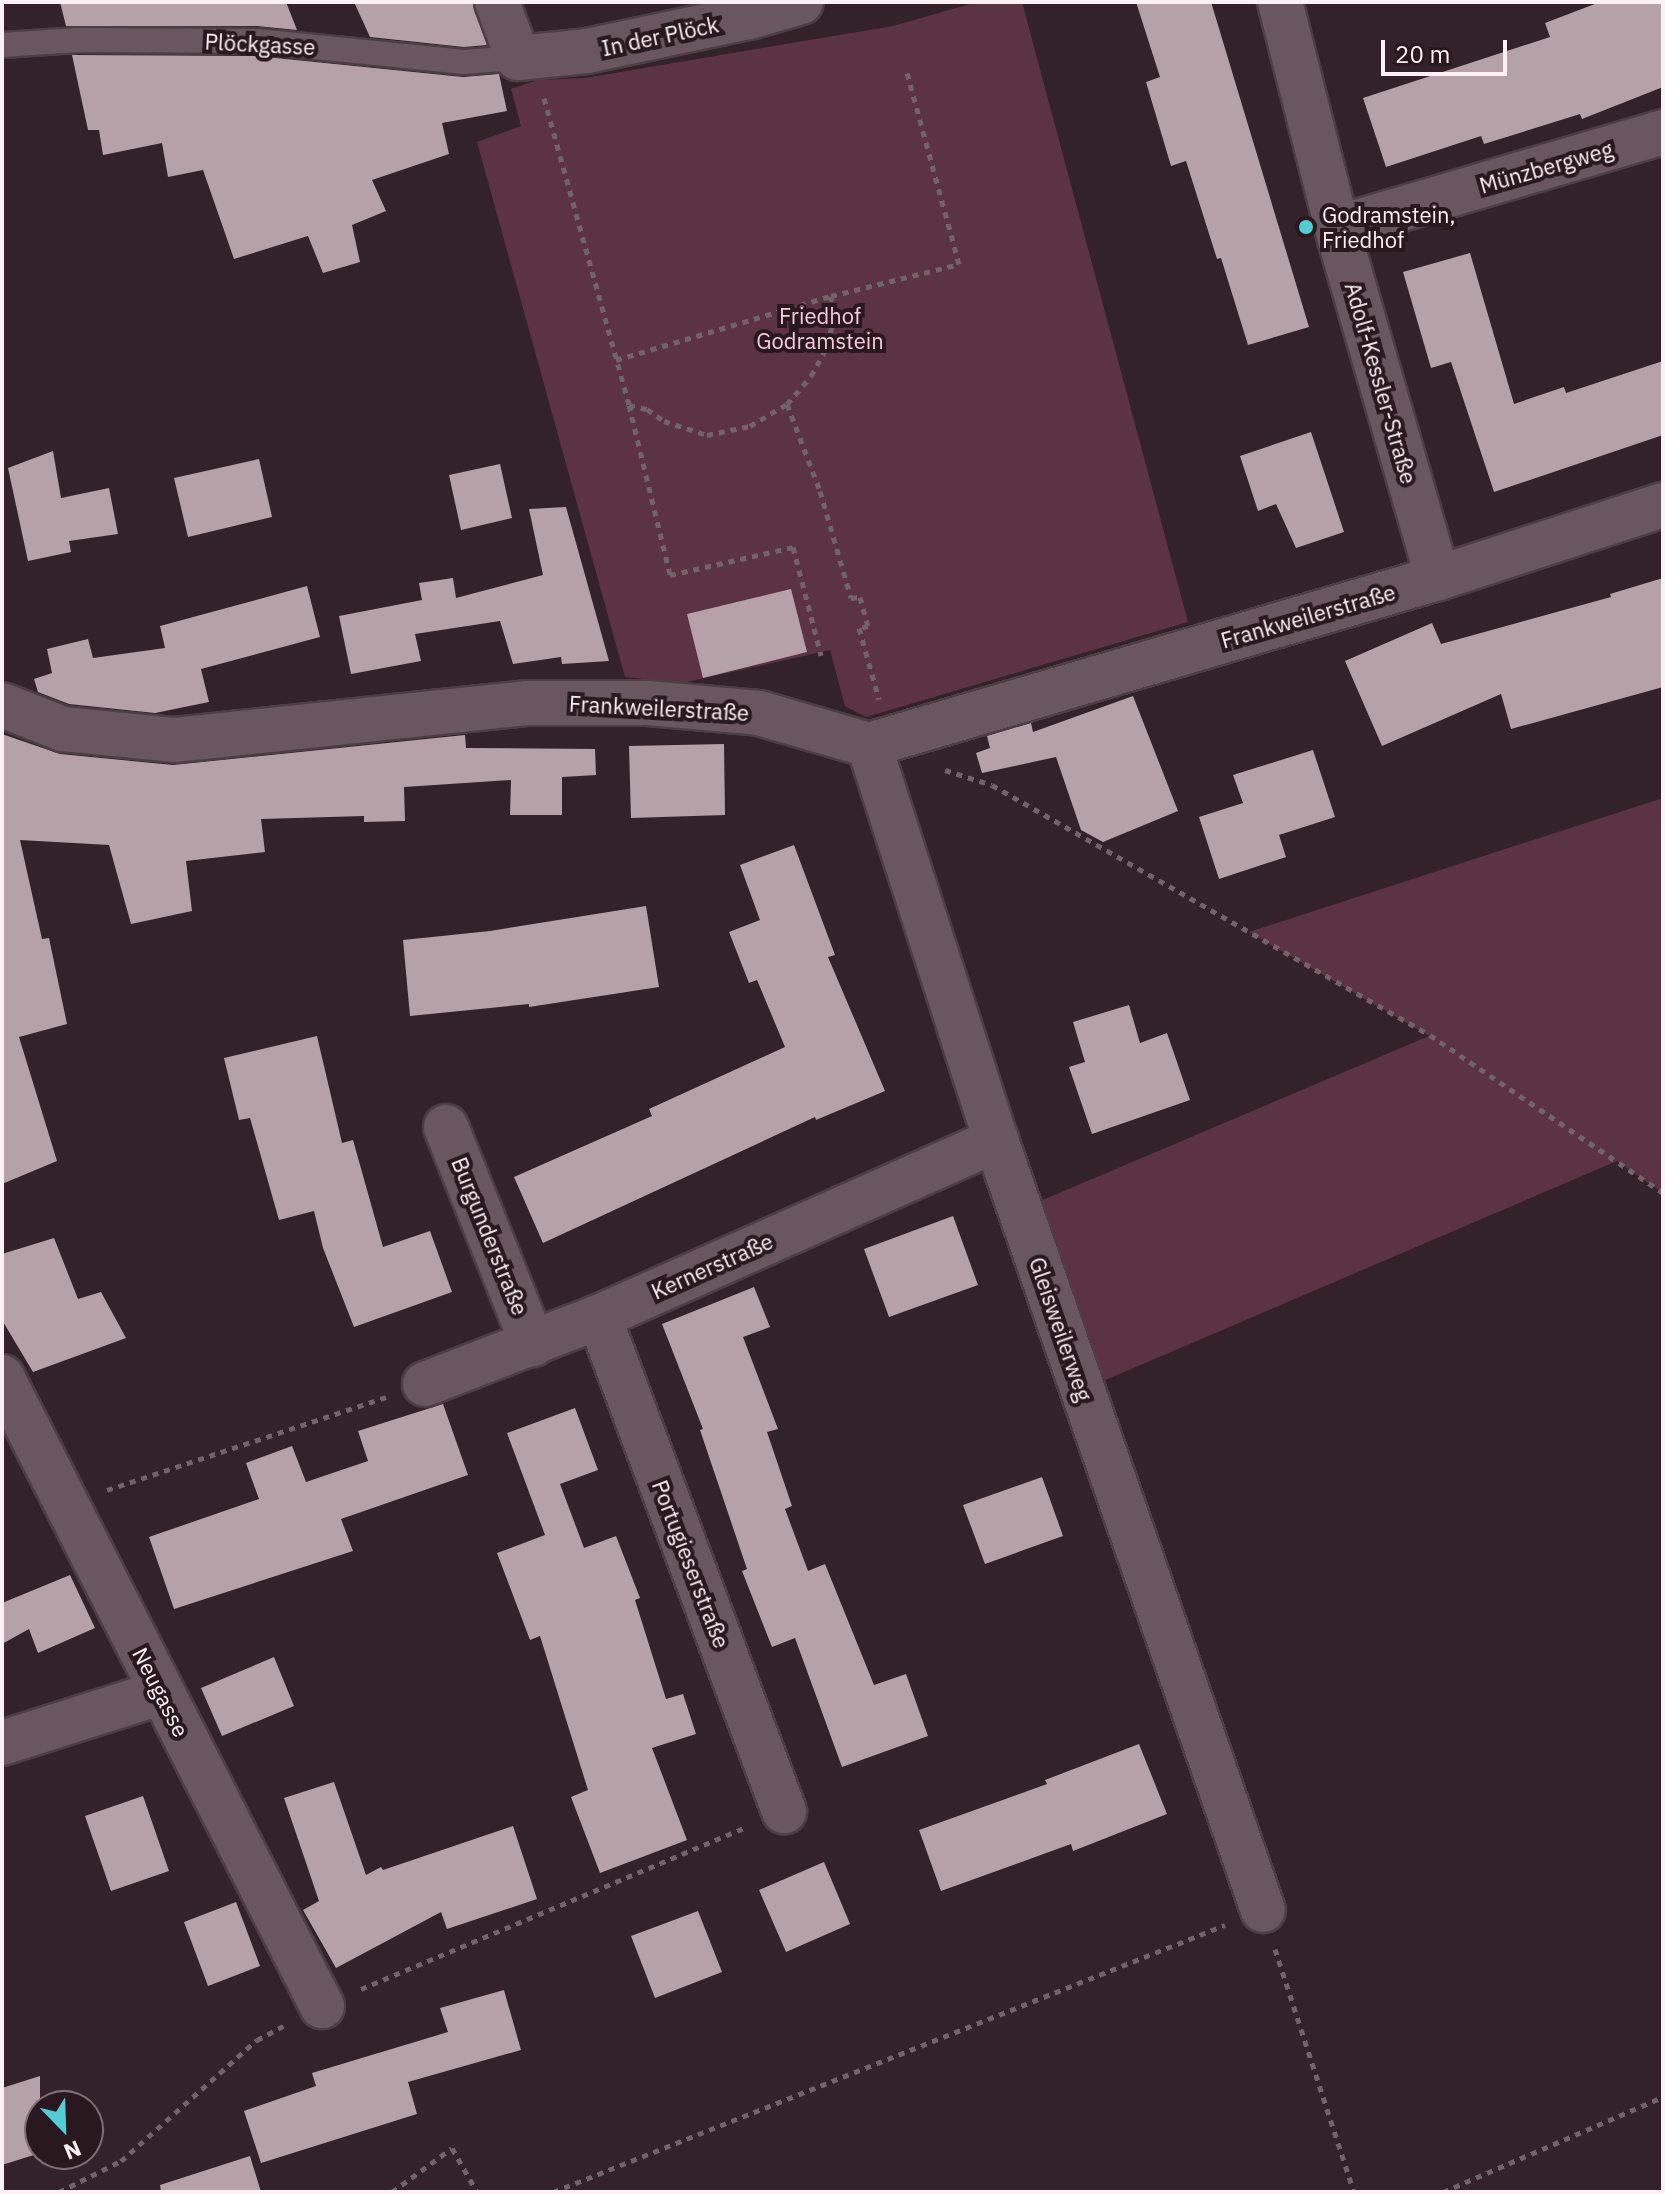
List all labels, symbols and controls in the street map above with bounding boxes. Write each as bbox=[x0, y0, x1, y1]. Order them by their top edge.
street label: In der Plöck bbox=[599, 11, 721, 61]
scale bar bbox=[1385, 24, 1511, 74]
street label: Plöckgasse bbox=[204, 28, 316, 60]
text: 20 m bbox=[1395, 38, 1450, 70]
street label: Münzbergweg bbox=[1476, 135, 1616, 199]
place label: Godramstein, Friedhof bbox=[1322, 201, 1456, 252]
marker: Godramstein, Friedhof bbox=[1297, 218, 1315, 236]
street label: Adolf-Kessler-Straße bbox=[1340, 279, 1422, 487]
park label: Friedhof Godramstein bbox=[756, 302, 884, 354]
street label: Frankweilerstraße bbox=[1218, 578, 1398, 654]
street label: Frankweilerstraße bbox=[568, 690, 750, 726]
street label: Burgunderstraße bbox=[446, 1153, 534, 1319]
street label: Kernerstraße bbox=[647, 1227, 777, 1305]
street label: Gleisweilerweg bbox=[1024, 1254, 1098, 1404]
street label: Portugieserstraße bbox=[647, 1476, 735, 1652]
street label: Neugasse bbox=[127, 1643, 195, 1741]
north arrow bbox=[24, 2090, 104, 2170]
text: N bbox=[60, 2134, 86, 2167]

